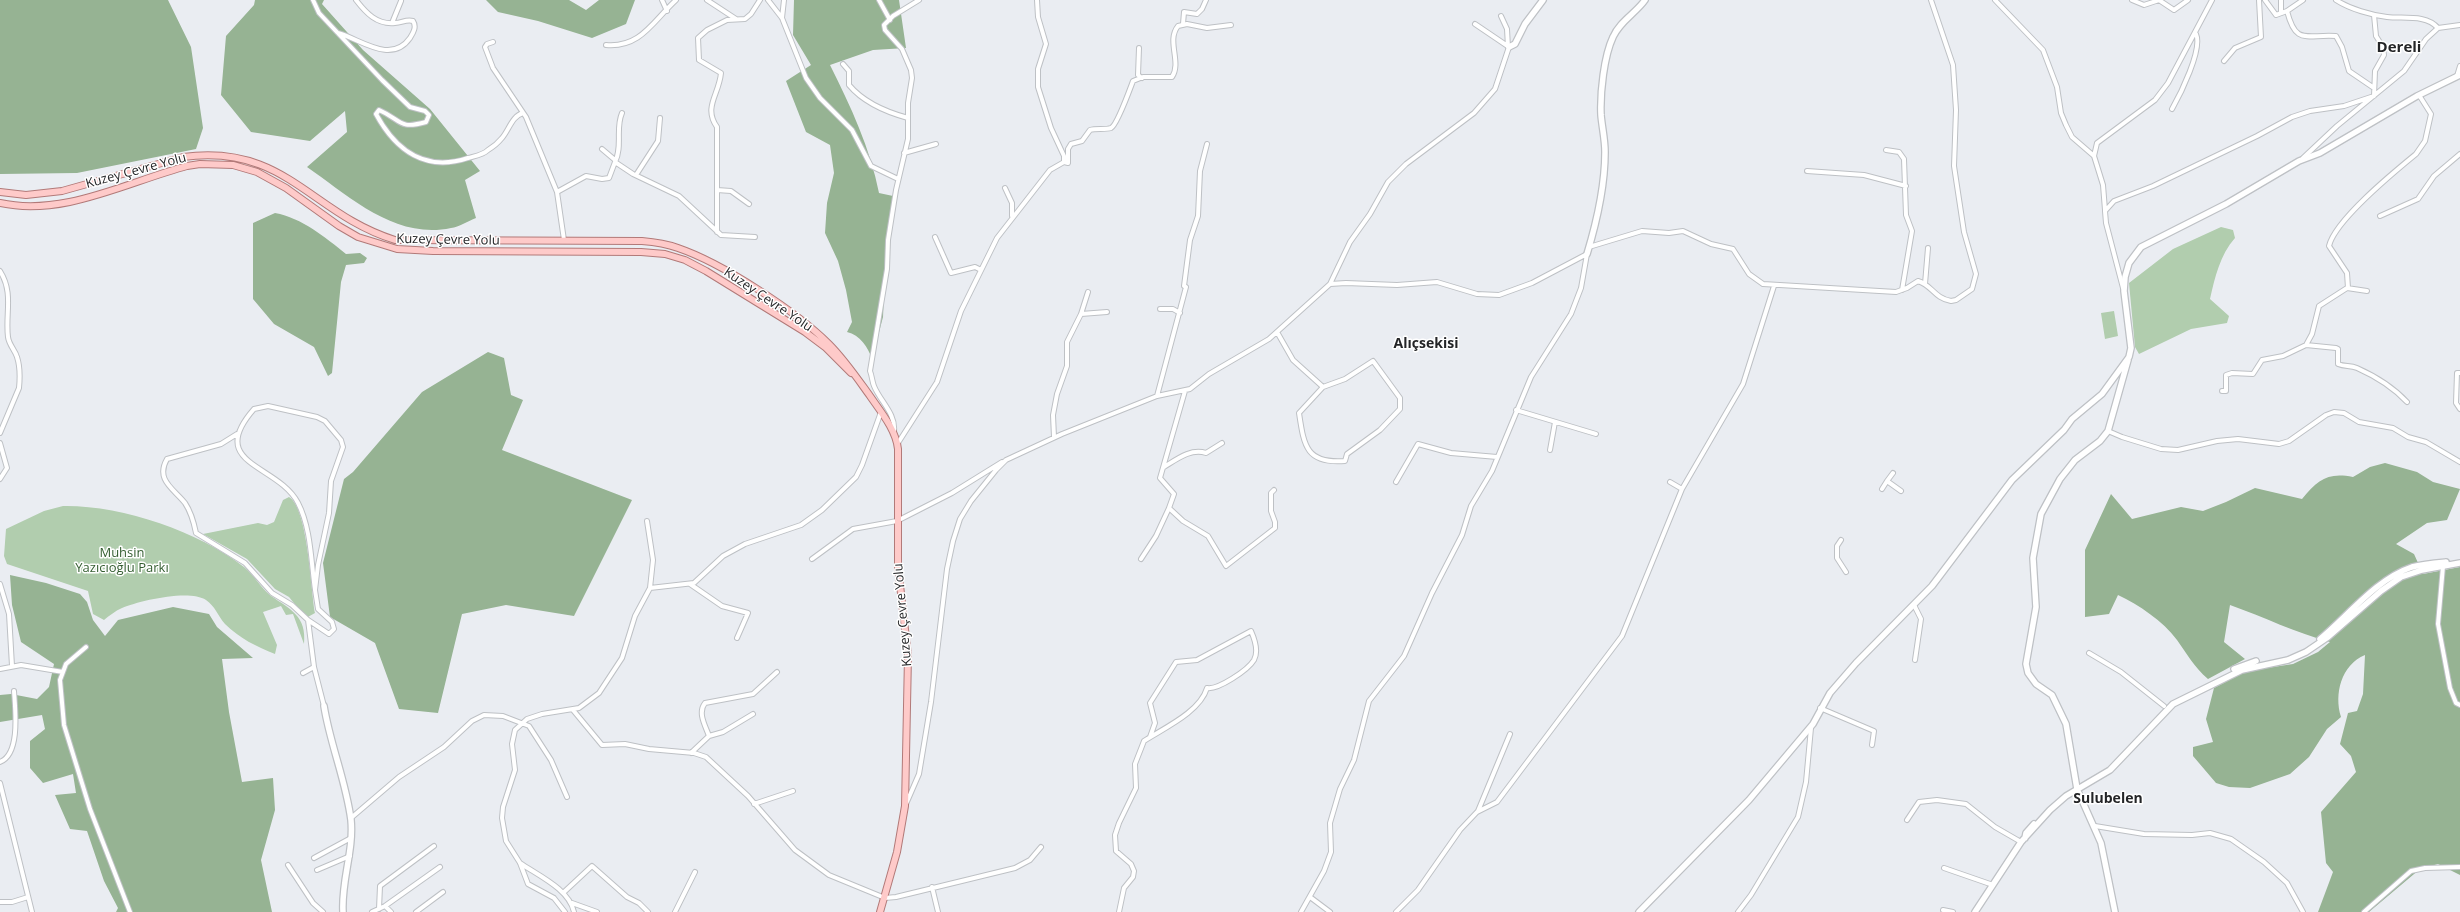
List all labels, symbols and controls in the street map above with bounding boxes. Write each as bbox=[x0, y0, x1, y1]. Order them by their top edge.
district label: Dereli bbox=[2377, 39, 2421, 57]
street label: Kuzey Çevre Yolu bbox=[84, 150, 188, 192]
street label: Kuzey Çevre Yolu bbox=[396, 231, 500, 249]
street label: Kuzey Çevre Yolu bbox=[721, 265, 815, 335]
district label: Alıçsekisi bbox=[1394, 336, 1458, 352]
park label: Muhsin Yazıcıoğlu Parkı bbox=[75, 545, 169, 576]
street label: Kuzey Çevre Yolu bbox=[891, 563, 915, 667]
district label: Sulubelen bbox=[2073, 791, 2143, 807]

